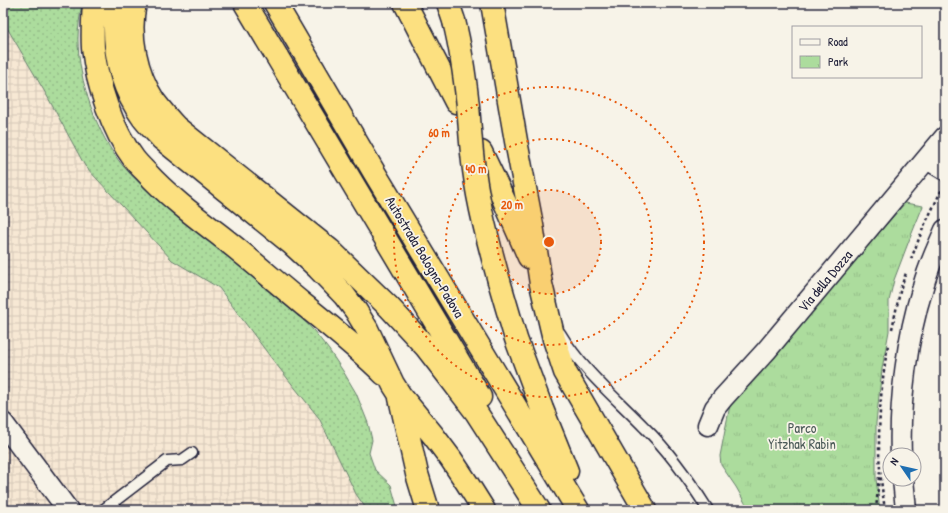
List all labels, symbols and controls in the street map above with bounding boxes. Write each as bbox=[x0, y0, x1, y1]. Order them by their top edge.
legend bbox=[792, 26, 922, 78]
text: Road bbox=[828, 33, 848, 50]
text: Park bbox=[828, 53, 848, 70]
text: 60 m bbox=[428, 124, 450, 141]
text: 40 m bbox=[466, 160, 486, 177]
street label: Autostrada Bologna-Padova bbox=[381, 193, 469, 322]
text: 20 m bbox=[501, 196, 523, 213]
centre of rings bbox=[542, 235, 556, 249]
street label: Via della Dozza bbox=[793, 245, 856, 316]
park label: Parco Yitzhak Rabin bbox=[768, 418, 836, 453]
north arrow bbox=[882, 447, 922, 487]
text: N bbox=[886, 455, 901, 468]

